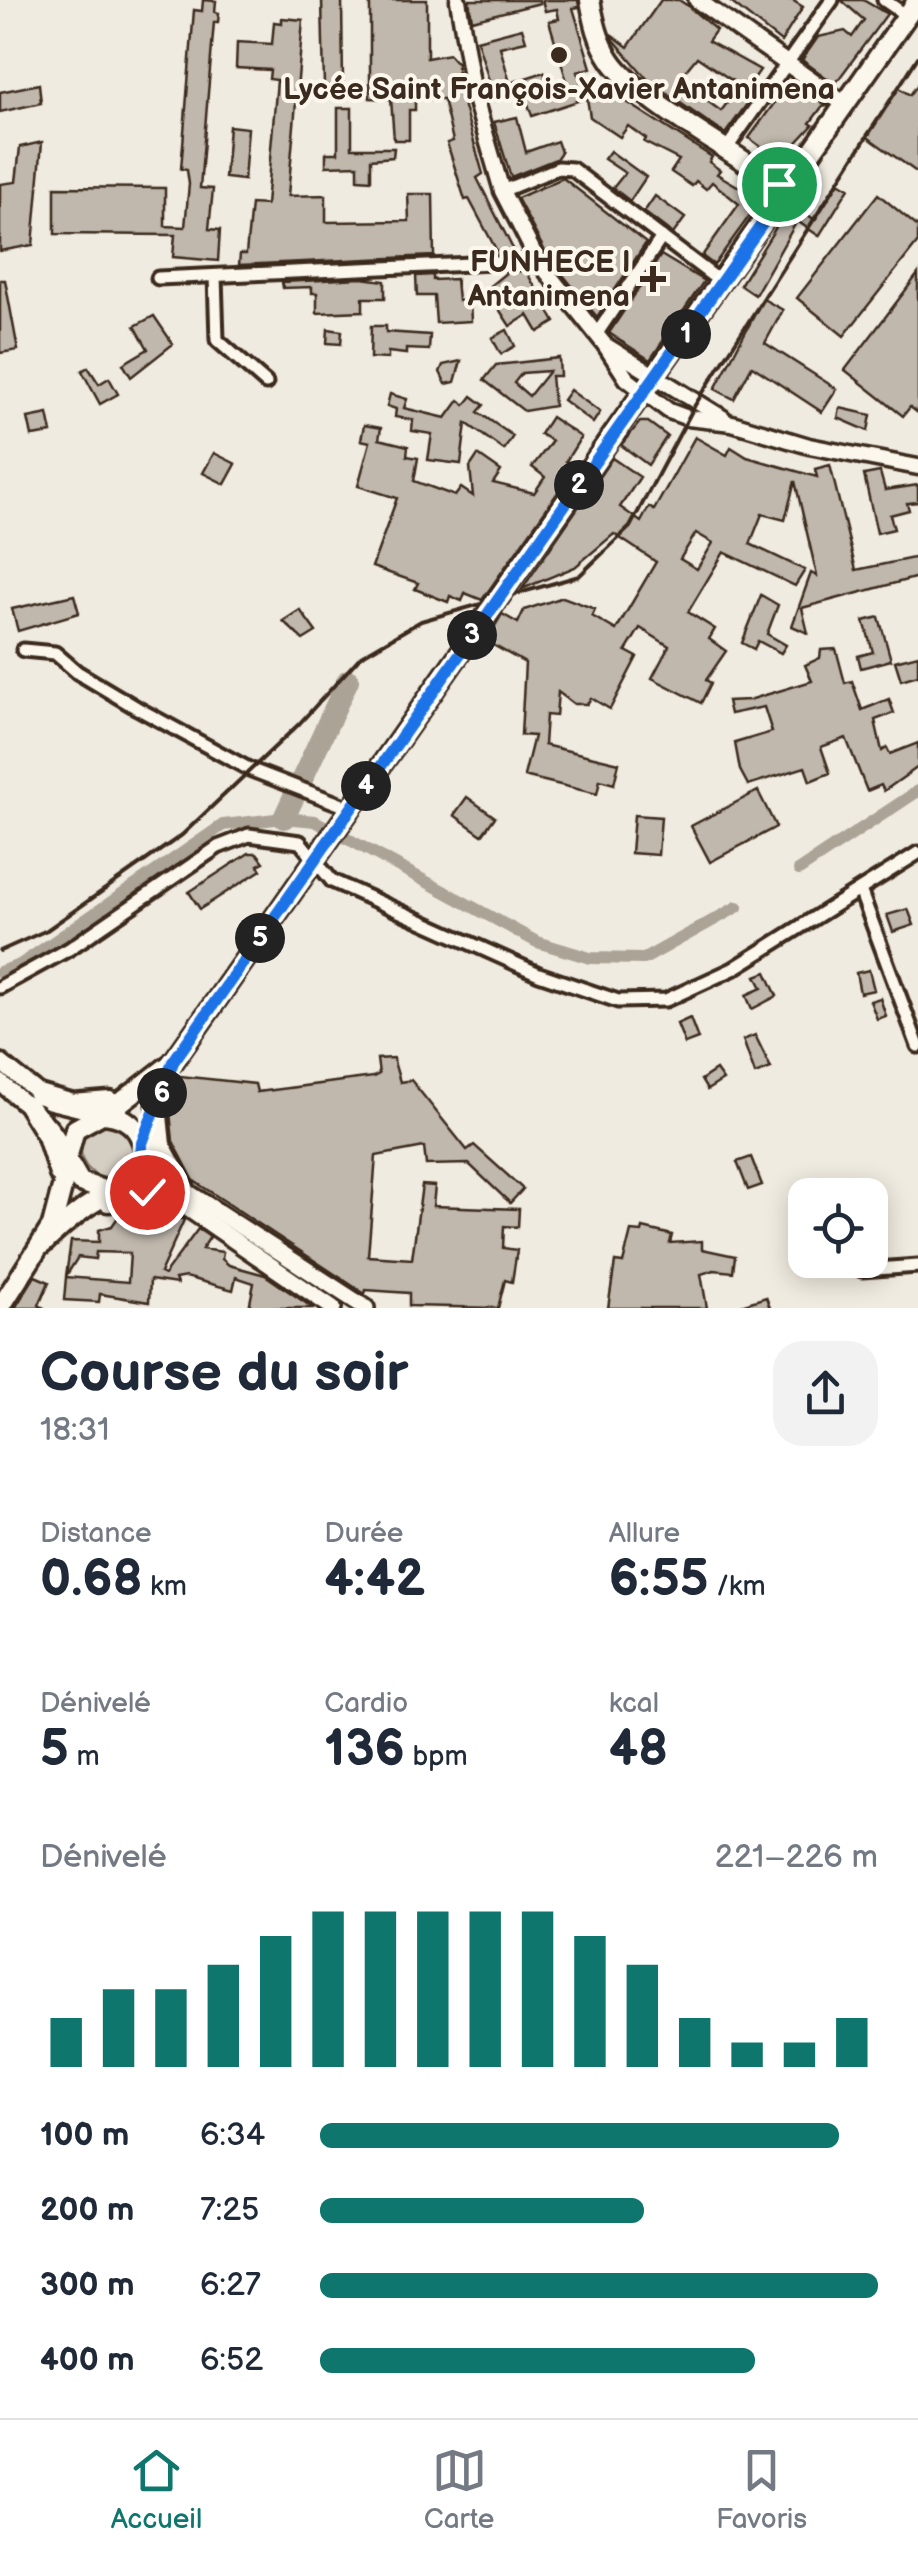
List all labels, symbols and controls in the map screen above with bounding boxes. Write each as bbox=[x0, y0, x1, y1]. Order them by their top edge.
marker: Lycée Saint François-Xavier Antanimena bbox=[548, 44, 570, 66]
place label: Lycée Saint François-Xavier Antanimena bbox=[283, 72, 835, 108]
pin bbox=[737, 142, 822, 227]
icon: arrive bbox=[752, 157, 807, 212]
place label: FUNHECE | Antanimena bbox=[467, 245, 630, 315]
marker: FUNHECE | Antanimena bbox=[640, 266, 666, 292]
pin: 1 bbox=[661, 309, 711, 359]
text: 1 bbox=[680, 317, 692, 350]
pin: 2 bbox=[554, 460, 604, 510]
text: 2 bbox=[571, 468, 587, 501]
pin: 3 bbox=[447, 610, 497, 660]
text: 3 bbox=[464, 618, 480, 651]
pin: 4 bbox=[341, 761, 391, 811]
text: 4 bbox=[358, 769, 374, 802]
pin: 5 bbox=[235, 913, 285, 963]
text: 5 bbox=[252, 921, 268, 954]
pin: 6 bbox=[137, 1068, 187, 1118]
text: 6 bbox=[154, 1076, 170, 1109]
pin bbox=[105, 1150, 190, 1235]
icon: check bbox=[120, 1165, 175, 1220]
map controls bbox=[788, 1178, 888, 1278]
button: locate bbox=[788, 1178, 888, 1278]
text: Course du soir bbox=[40, 1340, 408, 1407]
button: share bbox=[773, 1341, 878, 1446]
text: 18:31 bbox=[40, 1411, 110, 1450]
text: Distance bbox=[40, 1517, 152, 1550]
text: Durée bbox=[324, 1517, 403, 1550]
text: Allure bbox=[609, 1517, 680, 1550]
text: 0.68 bbox=[40, 1550, 143, 1610]
text: 4:42 bbox=[324, 1550, 425, 1610]
text: 6:55 bbox=[609, 1550, 709, 1610]
text: km bbox=[143, 1570, 187, 1603]
text: /km bbox=[709, 1570, 766, 1603]
text: Dénivelé bbox=[40, 1687, 151, 1720]
text: Cardio bbox=[324, 1687, 408, 1720]
text: kcal bbox=[609, 1687, 659, 1720]
text: 5 bbox=[40, 1720, 69, 1780]
text: 136 bbox=[324, 1720, 405, 1780]
text: 48 bbox=[609, 1720, 668, 1780]
text: m bbox=[69, 1740, 100, 1773]
text: bpm bbox=[405, 1740, 468, 1773]
text: Dénivelé bbox=[40, 1838, 167, 1877]
text: 221–226 m bbox=[715, 1838, 878, 1877]
text: 100 m bbox=[40, 2116, 129, 2155]
text: 6:34 bbox=[200, 2116, 265, 2155]
text: 200 m bbox=[40, 2191, 134, 2230]
text: 7:25 bbox=[200, 2191, 259, 2230]
text: 300 m bbox=[40, 2266, 135, 2305]
text: 6:27 bbox=[200, 2266, 261, 2305]
text: 400 m bbox=[40, 2341, 135, 2380]
text: 6:52 bbox=[200, 2341, 263, 2380]
tab: Accueil bbox=[111, 2443, 202, 2536]
tab: Carte bbox=[424, 2443, 494, 2536]
tab: Favoris bbox=[716, 2443, 807, 2536]

